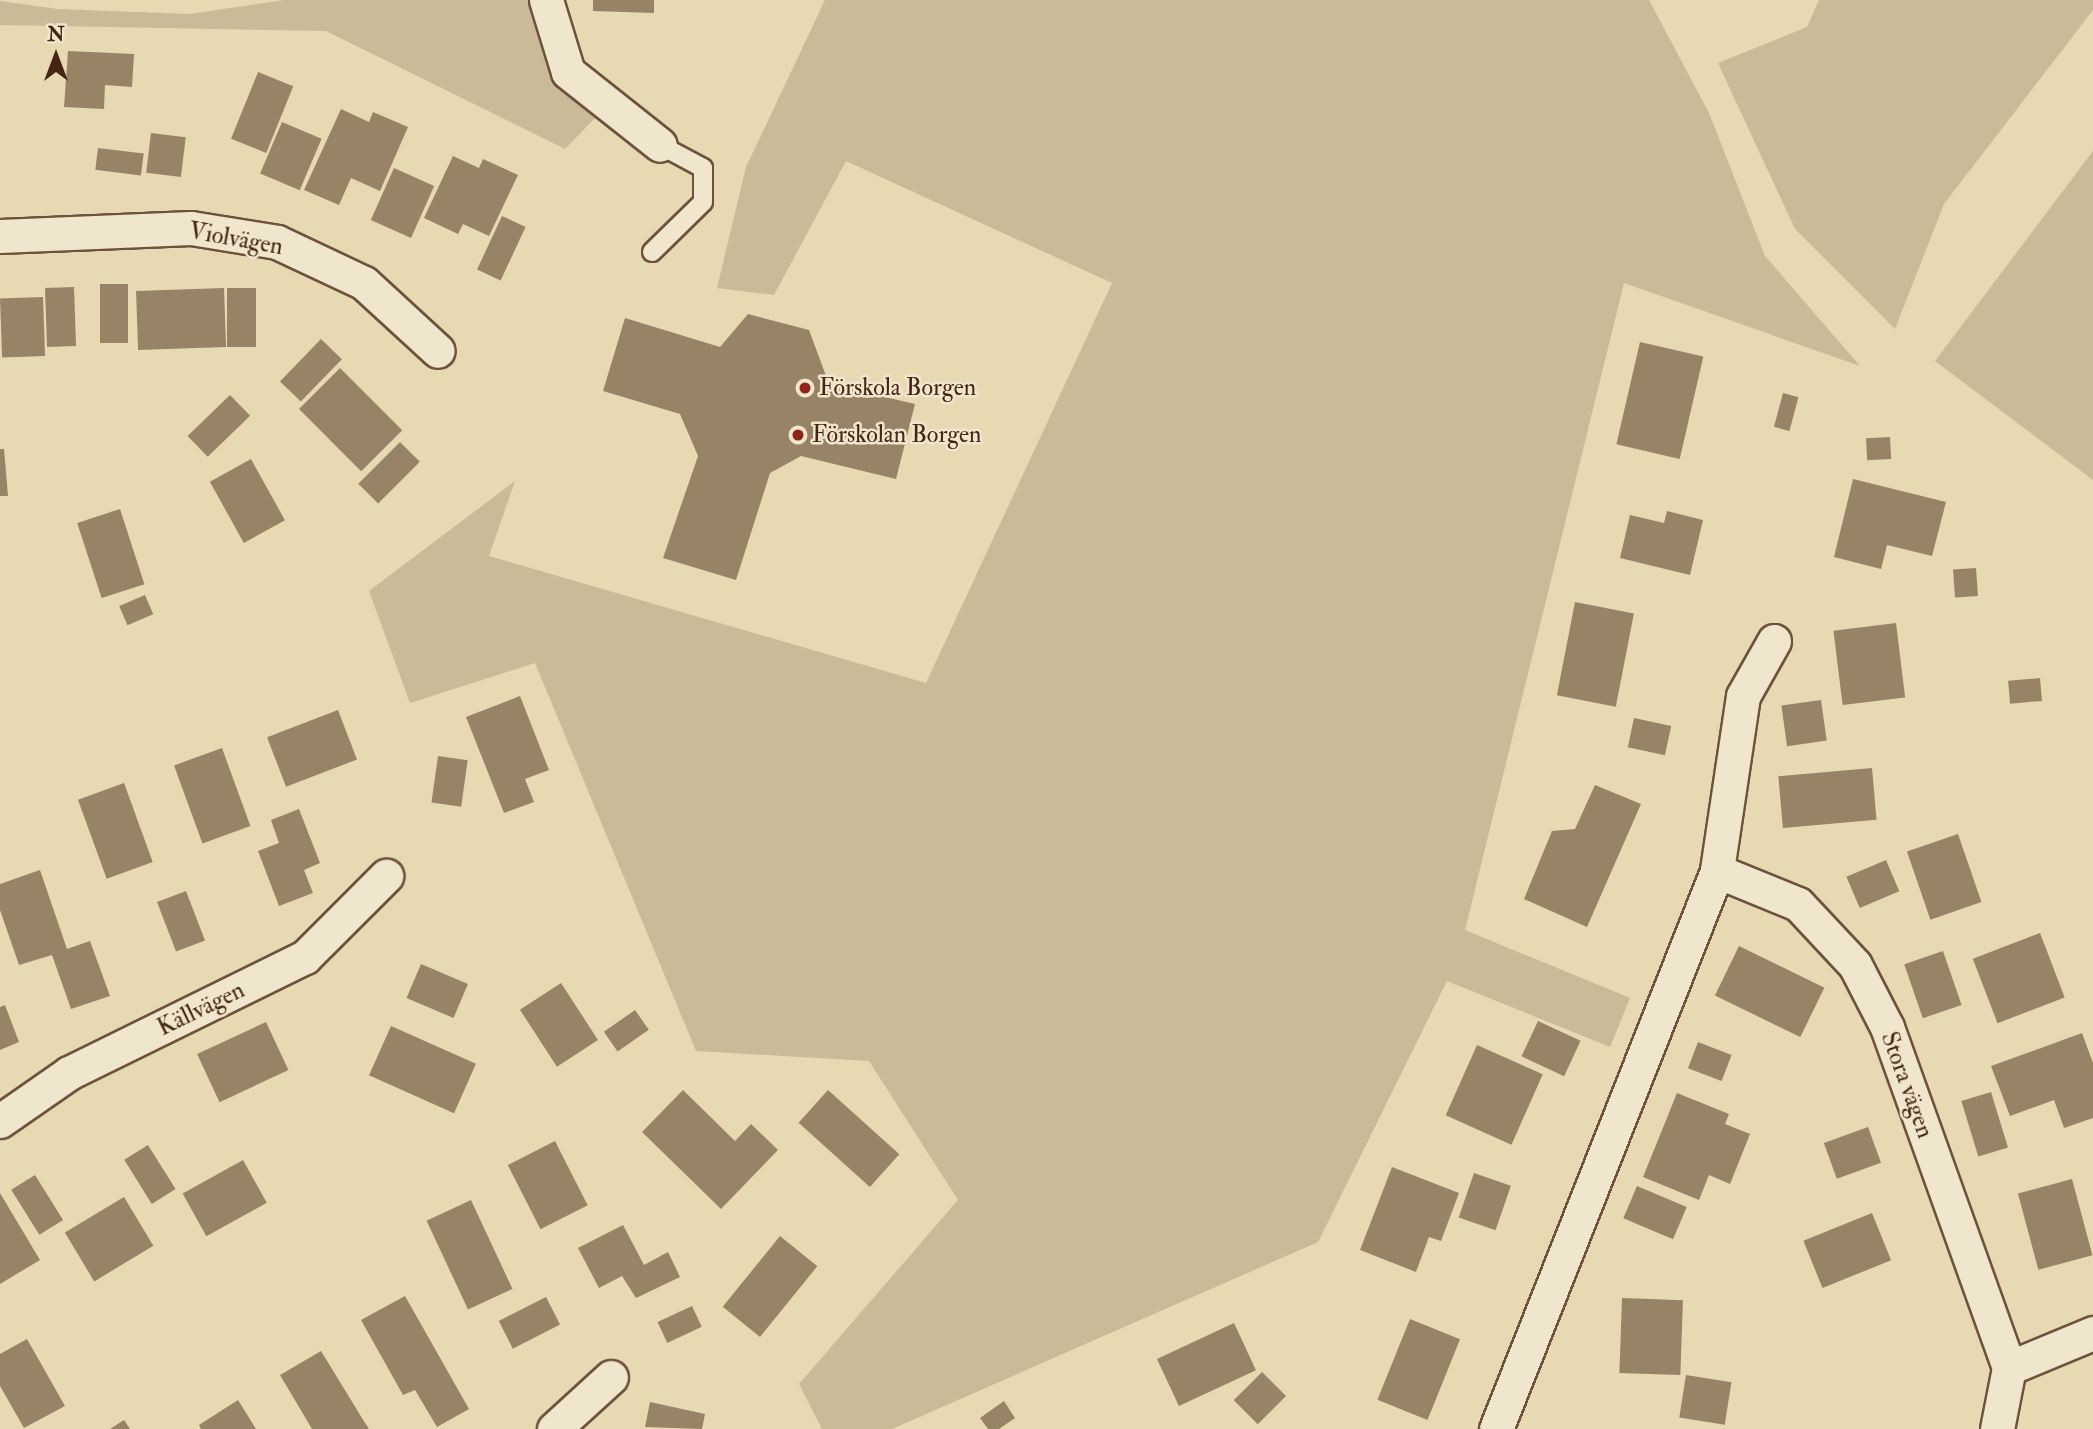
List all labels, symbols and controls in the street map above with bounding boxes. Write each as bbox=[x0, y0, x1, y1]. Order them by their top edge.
north arrow bbox=[21, 21, 91, 91]
text: N bbox=[47, 23, 65, 47]
street label: Violvägen bbox=[187, 217, 285, 261]
place label: Förskola Borgen bbox=[819, 374, 976, 402]
marker: Förskola Borgen bbox=[797, 380, 813, 396]
place label: Förskolan Borgen bbox=[812, 421, 981, 449]
marker: Förskolan Borgen bbox=[790, 427, 806, 443]
street label: Källvägen bbox=[153, 976, 249, 1042]
street label: Stora vägen bbox=[1875, 1028, 1939, 1142]

